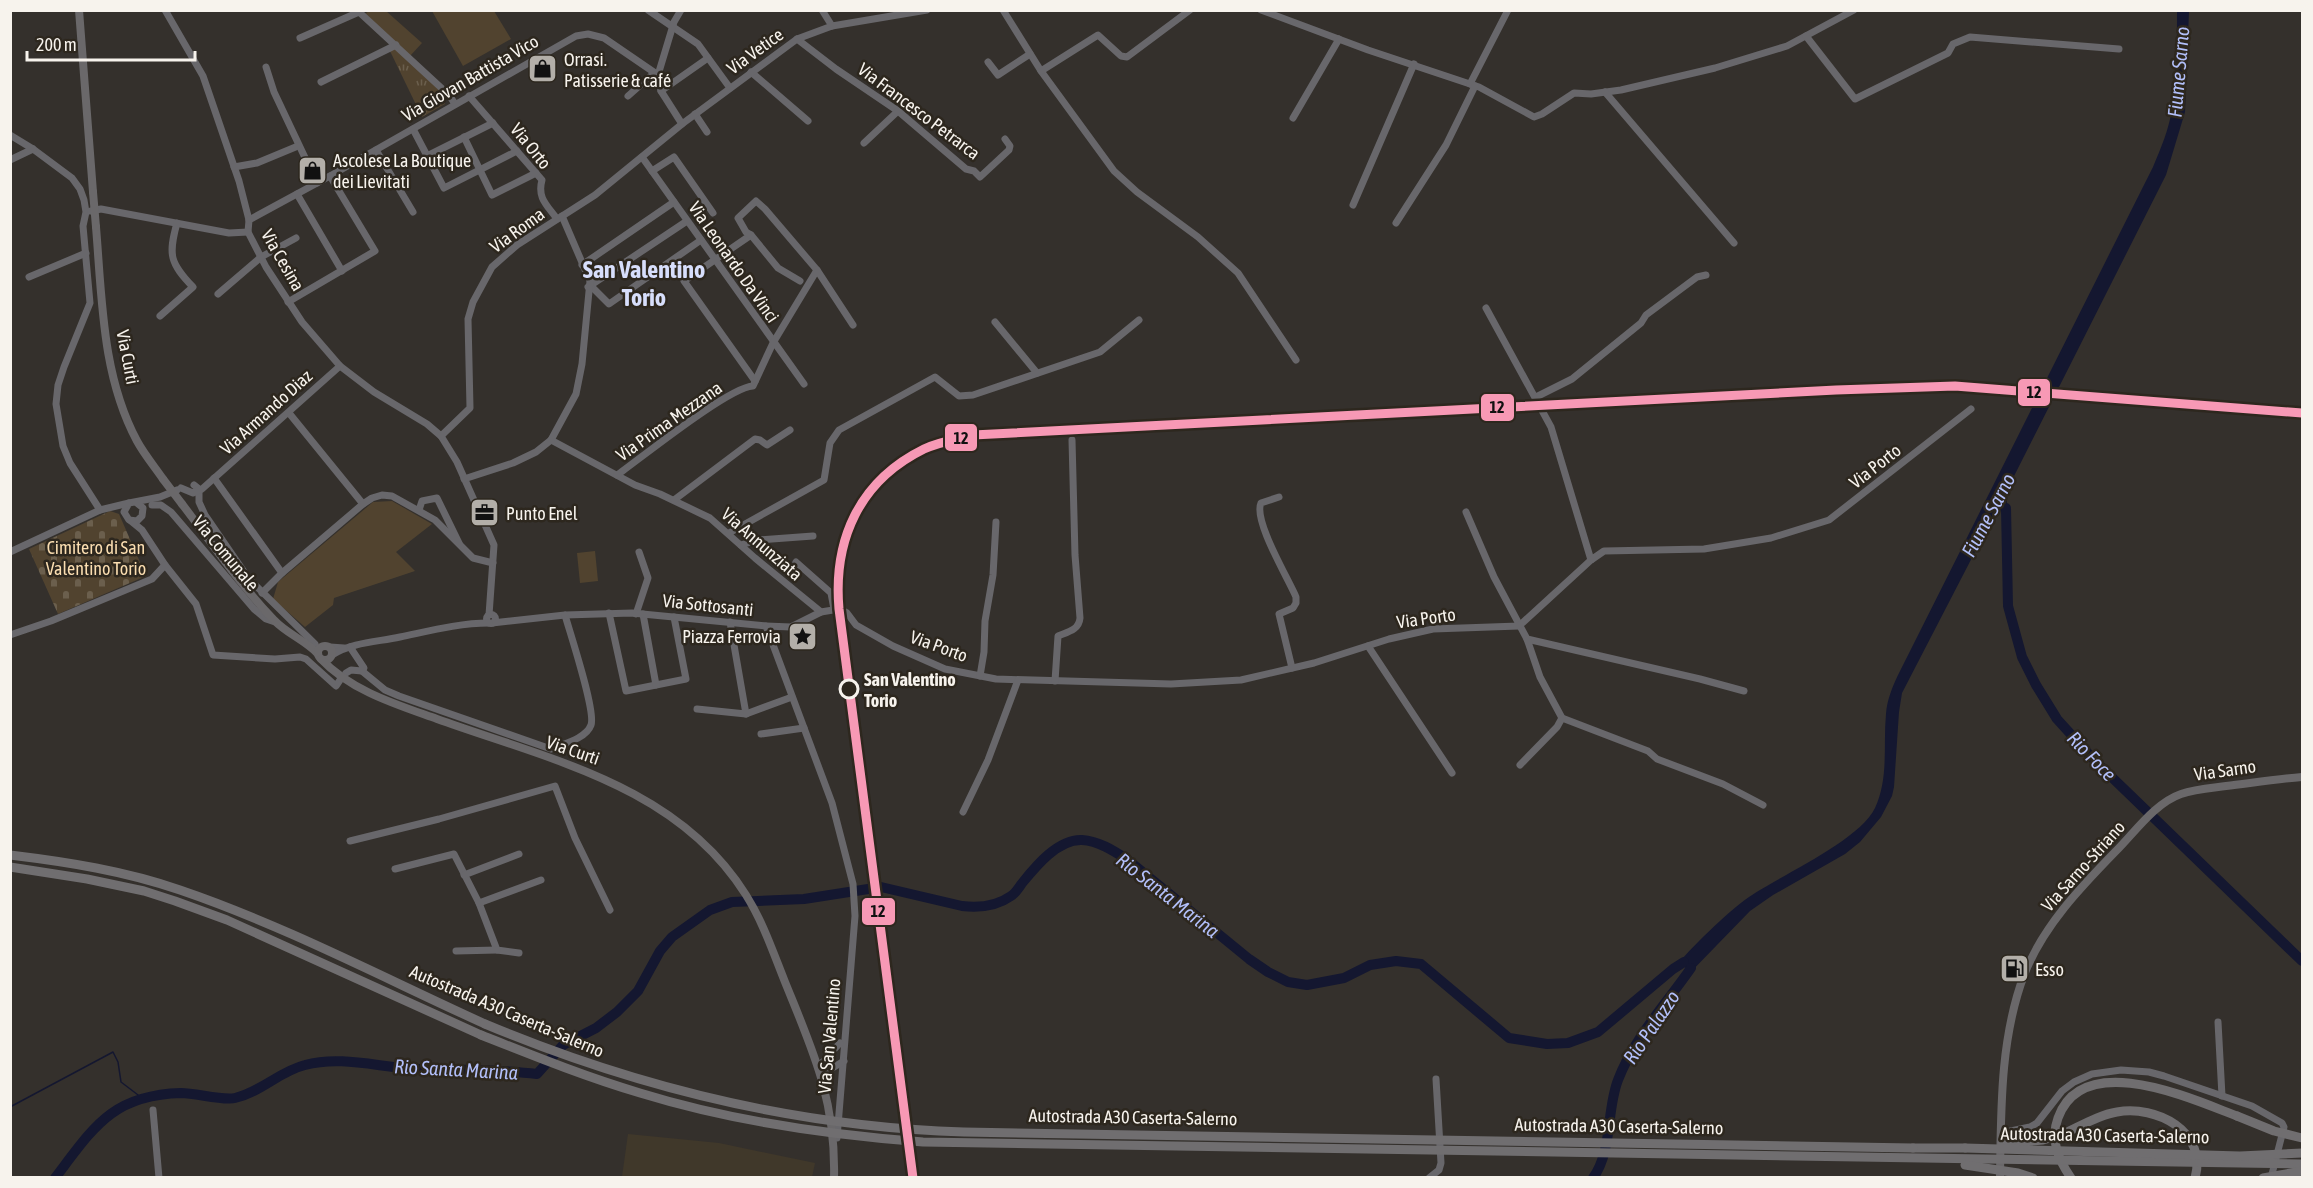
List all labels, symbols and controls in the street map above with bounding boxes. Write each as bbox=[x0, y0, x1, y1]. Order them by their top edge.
scale bar bbox=[27, 24, 195, 62]
street label: Via Vetice bbox=[723, 24, 787, 78]
water label: Fiume Sarno bbox=[2163, 26, 2193, 118]
street label: Via Giovan Battista Vico bbox=[398, 30, 542, 126]
text: 200 m bbox=[36, 34, 77, 55]
place label: Orrasi. Patisserie & café bbox=[564, 49, 671, 91]
shop icon: Orrasi. Patisserie & café bbox=[527, 53, 559, 85]
street label: Via Francesco Petrarca bbox=[854, 58, 984, 164]
street label: Via Orto bbox=[506, 119, 556, 173]
place label: Ascolese La Boutique dei Lievitati bbox=[333, 150, 471, 192]
shop icon: Ascolese La Boutique dei Lievitati bbox=[296, 154, 328, 186]
street label: Via Leonardo Da Vinci bbox=[685, 198, 783, 326]
street label: Via Roma bbox=[486, 203, 548, 257]
street label: Via Cesina bbox=[257, 225, 309, 295]
district label: San Valentino Torio bbox=[583, 256, 705, 311]
street label: Via Curti bbox=[112, 328, 144, 386]
street label: Via Armando Diaz bbox=[216, 365, 317, 459]
street label: Via Prima Mezzana bbox=[612, 377, 726, 465]
line badge: 12 bbox=[2017, 378, 2051, 407]
text: 12 bbox=[2026, 383, 2042, 401]
line badge: 12 bbox=[1480, 393, 1515, 422]
text: 12 bbox=[1489, 398, 1505, 416]
line badge: 12 bbox=[944, 423, 978, 452]
text: 12 bbox=[953, 429, 969, 447]
street label: Via Porto bbox=[1845, 439, 1905, 493]
water label: Fiume Sarno bbox=[1956, 469, 2020, 561]
office icon: Punto Enel bbox=[469, 497, 501, 529]
place label: Punto Enel bbox=[506, 503, 578, 524]
street label: Via Annunziata bbox=[717, 503, 807, 585]
street label: Via Comunale bbox=[188, 511, 264, 595]
park label: Cimitero di San Valentino Torio bbox=[46, 537, 146, 579]
street label: Via Sottosanti bbox=[662, 590, 754, 620]
street label: Via Porto bbox=[1395, 603, 1457, 633]
place icon: Piazza Ferrovia bbox=[786, 620, 818, 652]
place label: Piazza Ferrovia bbox=[682, 626, 781, 647]
street label: Via Porto bbox=[907, 626, 971, 666]
place label: San Valentino Torio bbox=[864, 669, 956, 711]
marker: San Valentino Torio bbox=[839, 679, 859, 699]
water label: Rio Foce bbox=[2063, 726, 2121, 786]
street label: Via Curti bbox=[544, 731, 602, 769]
street label: Via Sarno bbox=[2193, 755, 2257, 785]
street label: Via Sarno-Striano bbox=[2037, 816, 2129, 916]
water label: Rio Santa Marina bbox=[1112, 848, 1224, 942]
line badge: 12 bbox=[861, 897, 896, 926]
text: 12 bbox=[870, 902, 886, 920]
fuel station icon: Esso bbox=[1998, 953, 2030, 985]
place label: Esso bbox=[2035, 959, 2064, 980]
street label: Autostrada A30 Caserta-Salerno bbox=[407, 961, 607, 1061]
street label: Via San Valentino bbox=[814, 978, 844, 1094]
water label: Rio Palazzo bbox=[1618, 986, 1684, 1068]
water label: Rio Santa Marina bbox=[394, 1054, 518, 1084]
street label: Autostrada A30 Caserta-Salerno bbox=[1028, 1105, 1238, 1129]
street label: Autostrada A30 Caserta-Salerno bbox=[1514, 1114, 1724, 1138]
street label: Autostrada A30 Caserta-Salerno bbox=[2000, 1123, 2210, 1147]

